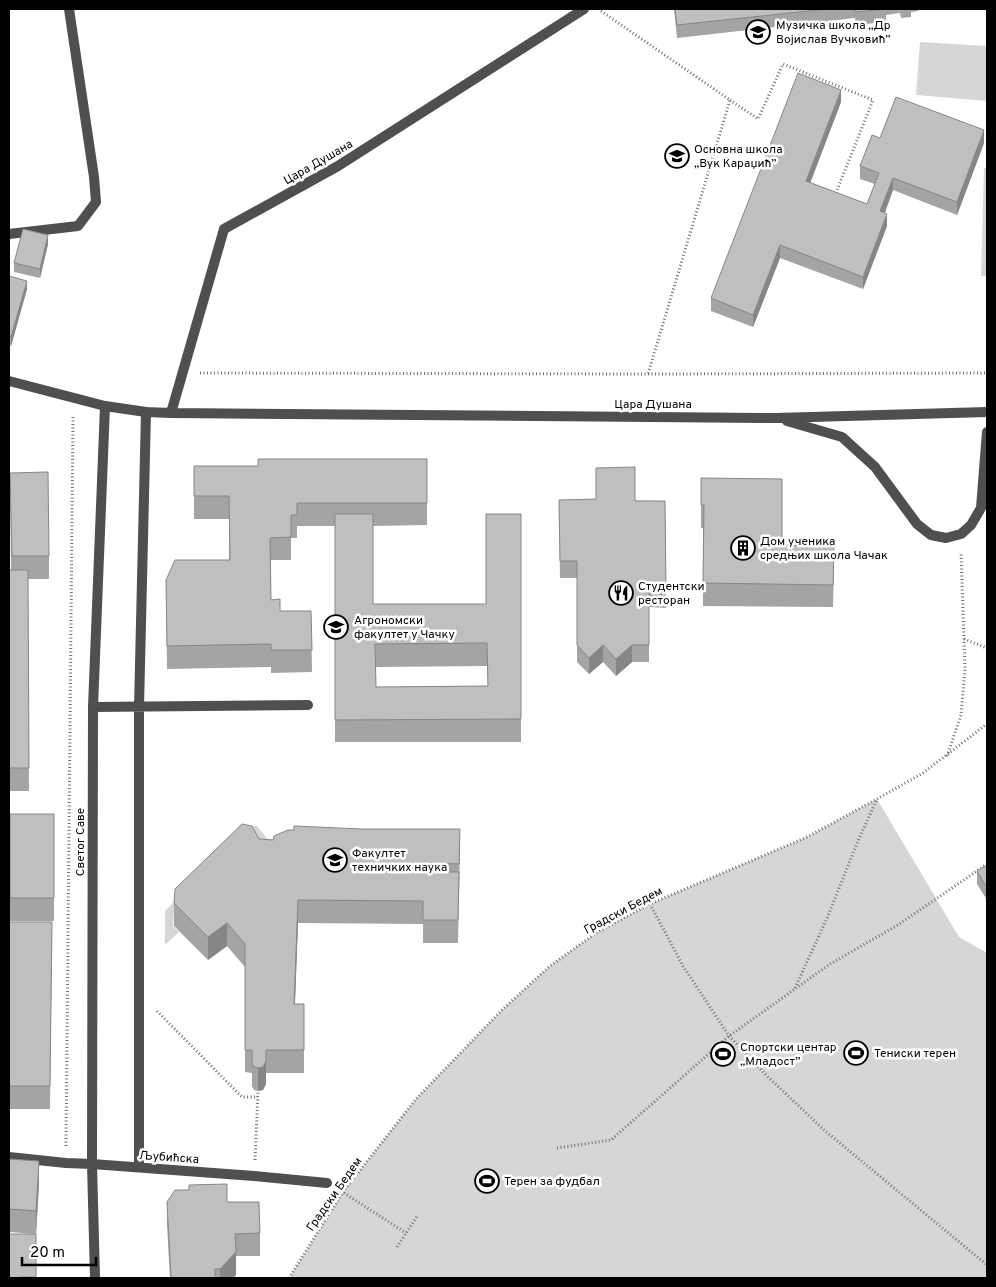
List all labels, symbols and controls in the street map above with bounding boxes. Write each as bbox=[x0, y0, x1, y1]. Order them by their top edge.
place label: Музичка школа „Др Војислав Вучковић” bbox=[776, 18, 891, 48]
school or university icon: Музичка школа „Др Војислав Вучковић” bbox=[745, 19, 771, 45]
street label: Цара Душана bbox=[281, 137, 356, 189]
place label: Основна школа „Вук Караџић” bbox=[694, 142, 783, 172]
school or university icon: Основна школа „Вук Караџић” bbox=[664, 143, 690, 169]
street label: Цара Душана bbox=[614, 397, 692, 413]
place label: Дом ученика средњих школа Чачак bbox=[760, 534, 888, 564]
building icon: Дом ученика средњих школа Чачак bbox=[730, 535, 756, 561]
place label: Студентски ресторан bbox=[638, 579, 705, 609]
restaurant icon: Студентски ресторан bbox=[608, 580, 634, 606]
place label: Агрономски факултет у Чачку bbox=[354, 613, 455, 643]
school or university icon: Агрономски факултет у Чачку bbox=[323, 614, 349, 640]
street label: Светог Саве bbox=[73, 808, 89, 876]
place label: Факултет техничких наука bbox=[352, 846, 447, 876]
school or university icon: Факултет техничких наука bbox=[322, 847, 348, 873]
street label: Градски Бедем bbox=[581, 883, 666, 938]
place label: Спортски центар „Младост” bbox=[740, 1040, 837, 1070]
sports icon: Тениски терен bbox=[843, 1040, 869, 1066]
sports icon: Спортски центар „Младост” bbox=[710, 1041, 736, 1067]
place label: Тениски терен bbox=[874, 1046, 956, 1062]
street label: Љубићска bbox=[138, 1148, 199, 1168]
street label: Градски Бедем bbox=[303, 1154, 366, 1235]
sports icon: Терен за фудбал bbox=[474, 1168, 500, 1194]
place label: Терен за фудбал bbox=[504, 1174, 600, 1190]
scale bar bbox=[22, 1234, 96, 1266]
text: 20 m bbox=[30, 1244, 65, 1263]

